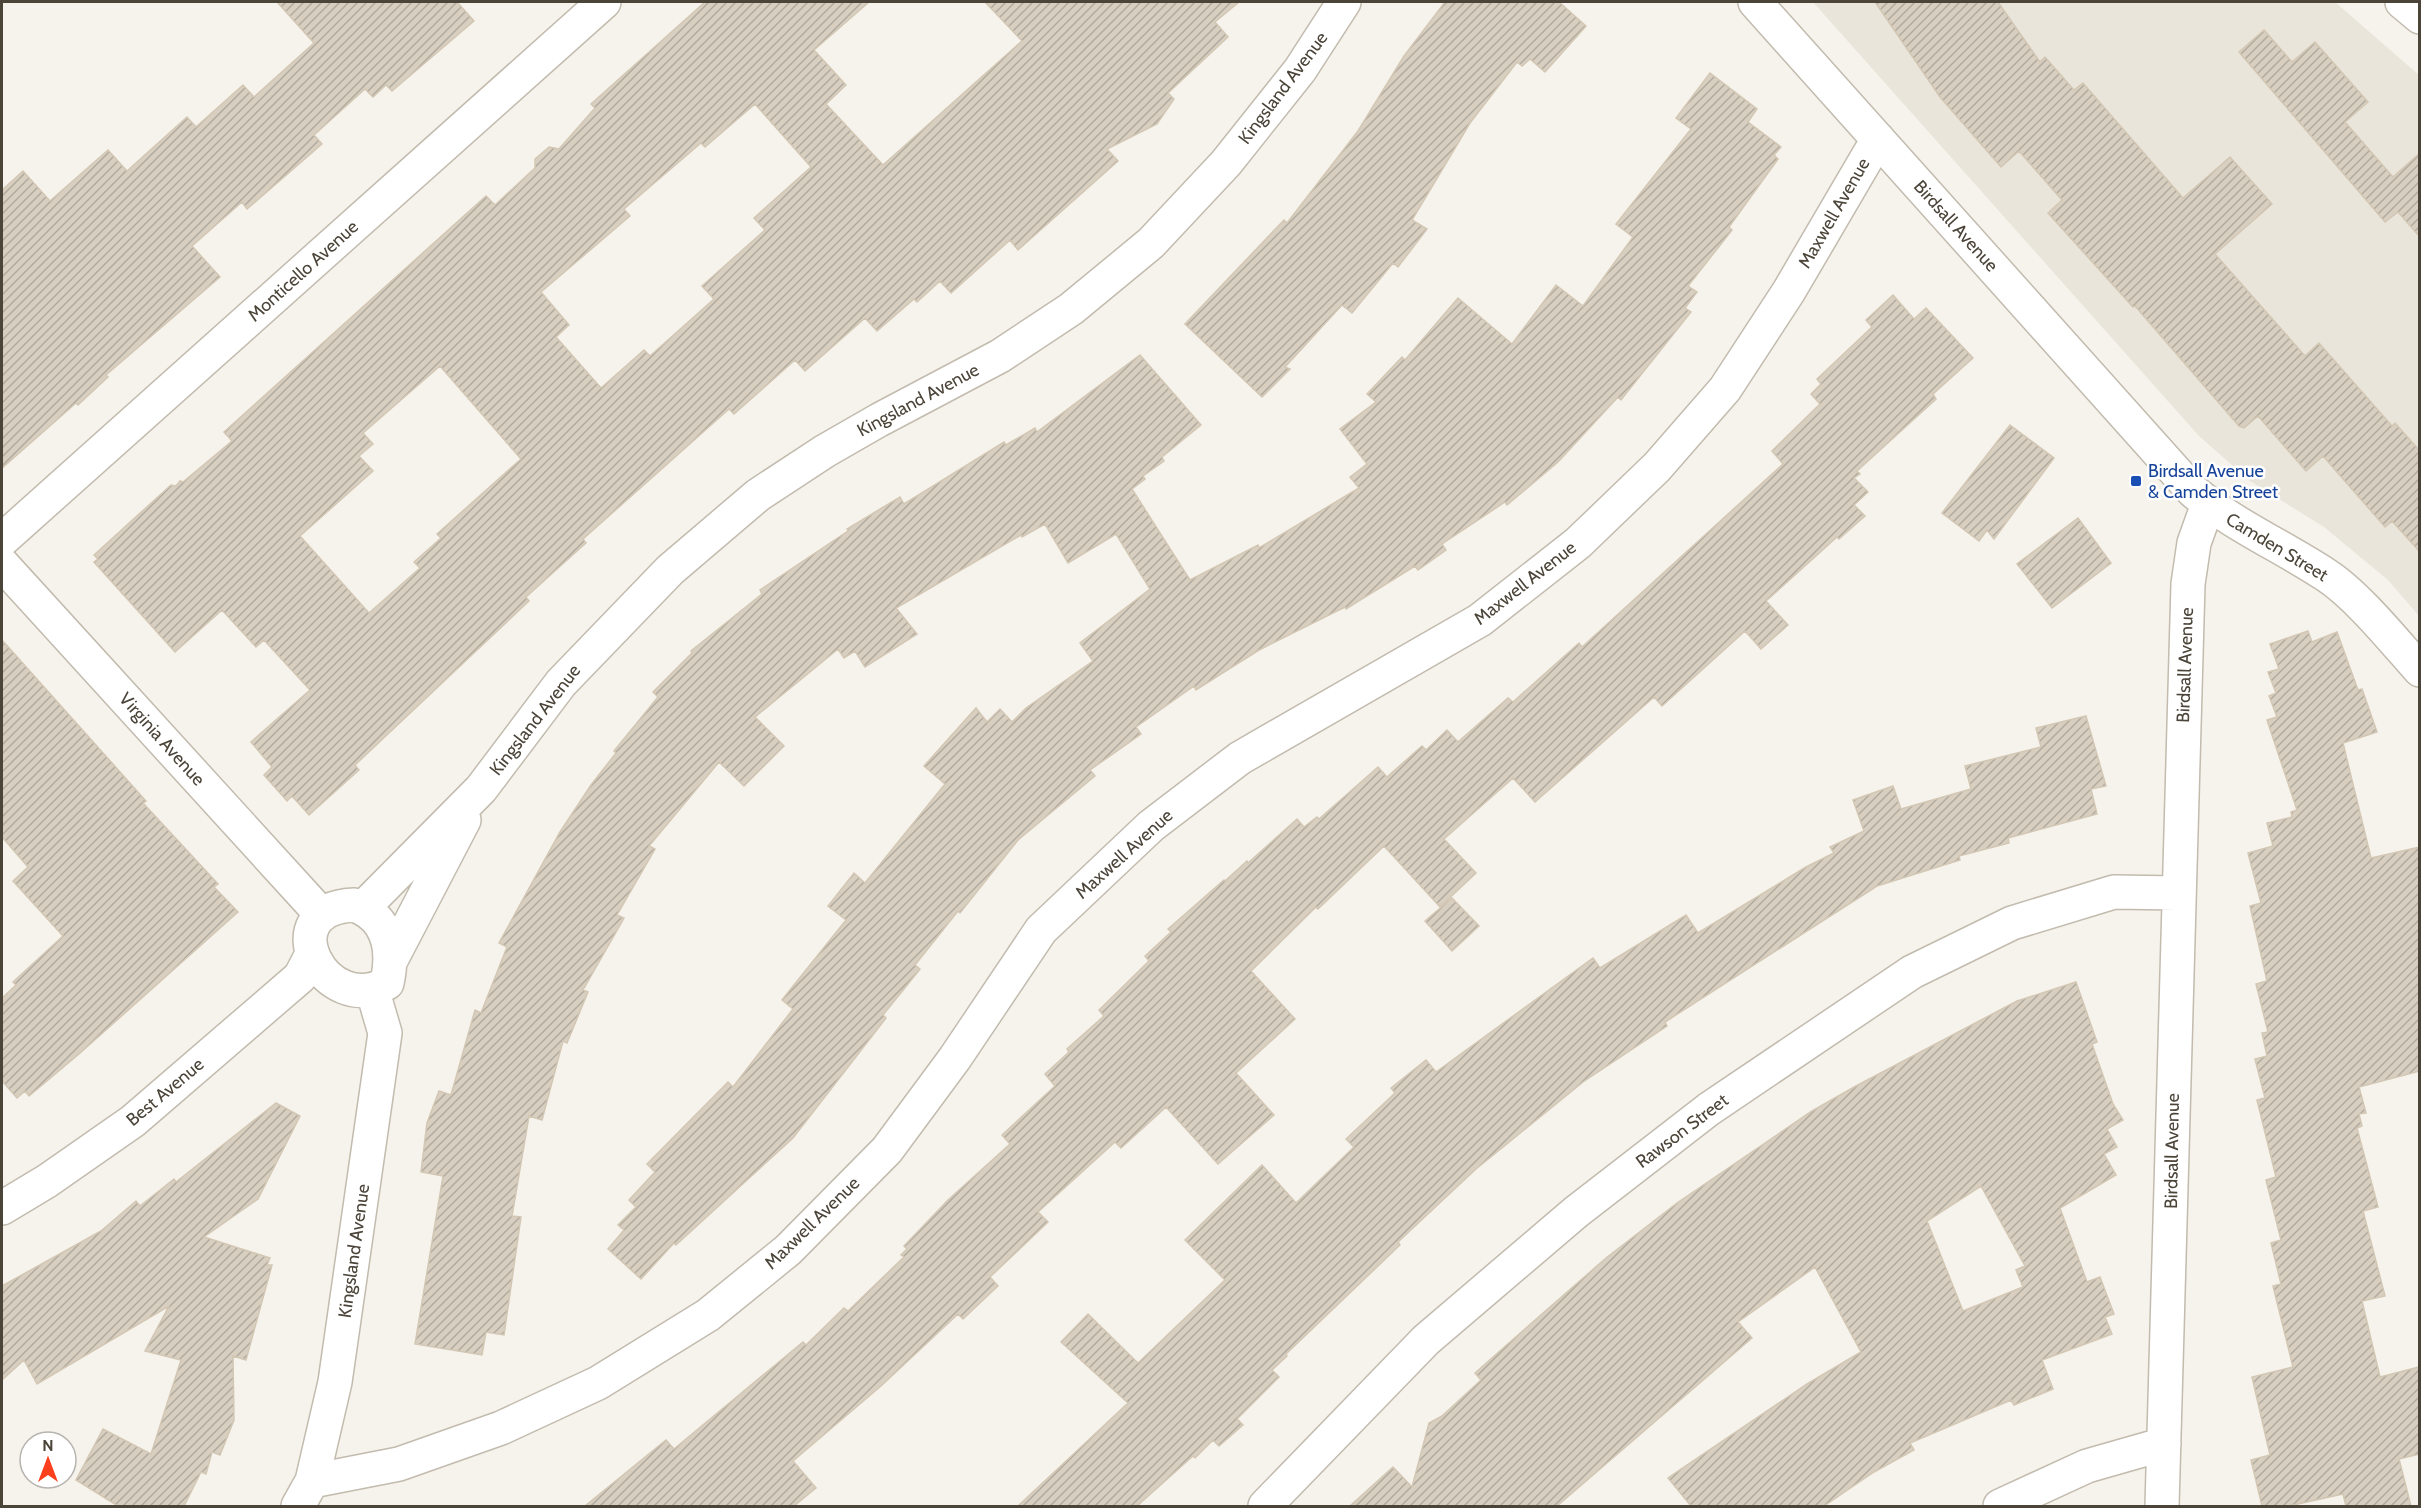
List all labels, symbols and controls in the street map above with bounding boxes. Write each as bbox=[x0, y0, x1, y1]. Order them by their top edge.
street label: Kingsland Avenue bbox=[1234, 27, 1332, 149]
street label: Maxwell Avenue bbox=[1794, 154, 1874, 272]
street label: Birdsall Avenue bbox=[1909, 176, 2003, 276]
street label: Monticello Avenue bbox=[243, 216, 363, 326]
street label: Kingsland Avenue bbox=[853, 359, 983, 441]
place label: Birdsall Avenue & Camden Street bbox=[2148, 460, 2278, 503]
marker: Birdsall Avenue & Camden Street bbox=[2129, 474, 2143, 488]
street label: Camden Street bbox=[2222, 508, 2332, 586]
street label: Maxwell Avenue bbox=[1470, 536, 1580, 630]
street label: Birdsall Avenue bbox=[2172, 607, 2198, 723]
street label: Kingsland Avenue bbox=[485, 660, 585, 780]
street label: Virginia Avenue bbox=[114, 688, 210, 790]
street label: Maxwell Avenue bbox=[1071, 805, 1177, 903]
street label: Best Avenue bbox=[122, 1053, 208, 1131]
street label: Rawson Street bbox=[1631, 1089, 1733, 1173]
street label: Birdsall Avenue bbox=[2160, 1093, 2184, 1209]
street label: Maxwell Avenue bbox=[760, 1172, 864, 1274]
street label: Kingsland Avenue bbox=[334, 1183, 374, 1319]
north arrow bbox=[18, 1430, 78, 1490]
text: N bbox=[42, 1436, 54, 1455]

